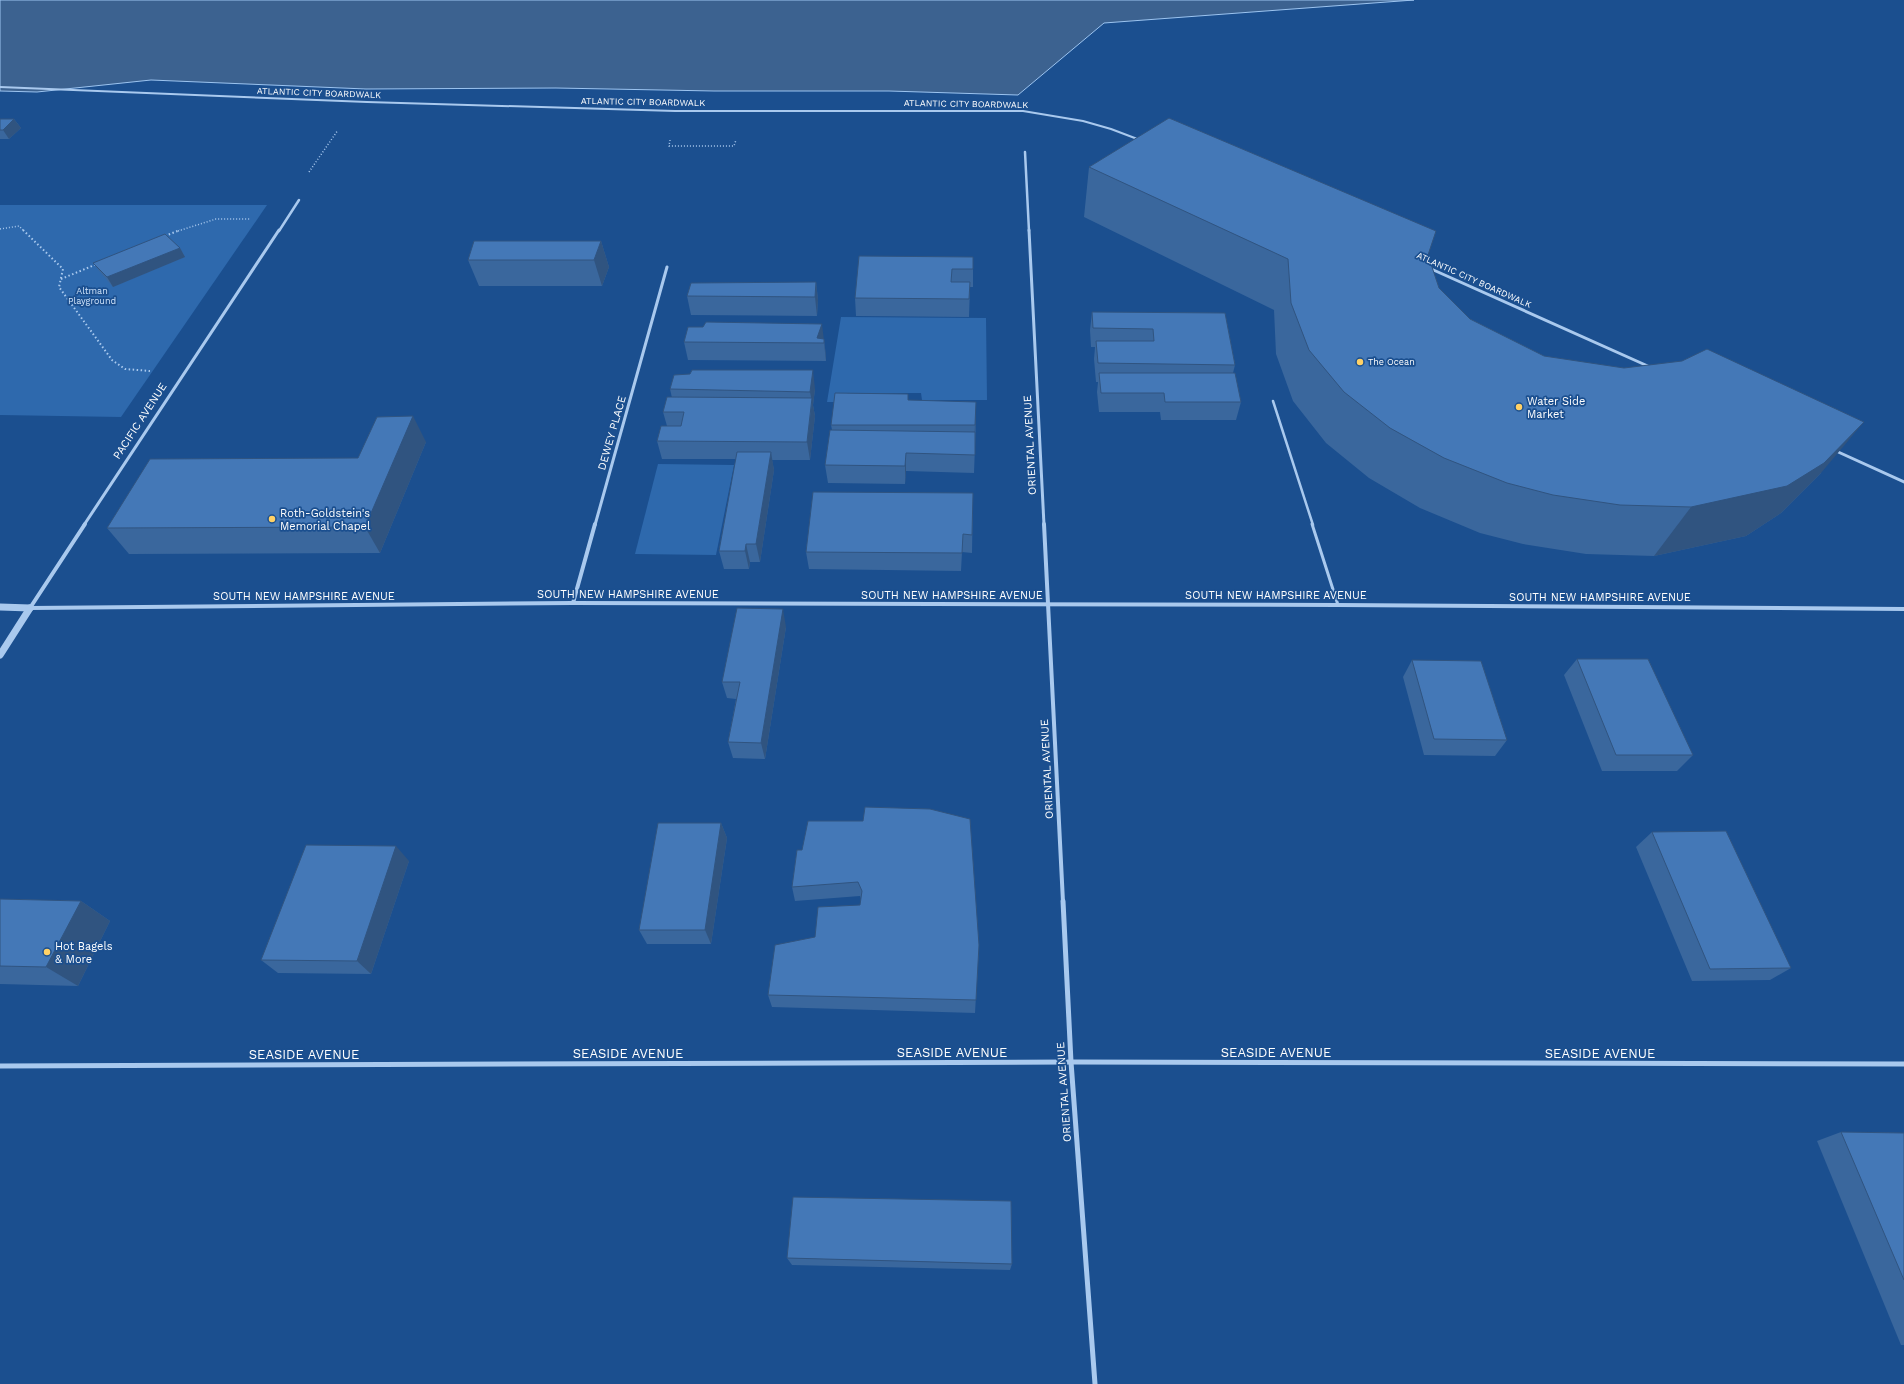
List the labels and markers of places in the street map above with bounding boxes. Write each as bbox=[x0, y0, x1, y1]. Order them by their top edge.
marker: The Ocean bbox=[1355, 357, 1365, 367]
place label: The Ocean bbox=[1368, 357, 1415, 367]
place label: Water Side Market bbox=[1527, 395, 1585, 421]
marker: Water Side Market bbox=[1514, 402, 1524, 412]
place label: Roth-Goldstein's Memorial Chapel bbox=[280, 507, 371, 533]
marker: Roth-Goldstein's Memorial Chapel bbox=[267, 514, 277, 524]
place label: Hot Bagels & More bbox=[55, 940, 113, 966]
marker: Hot Bagels & More bbox=[42, 947, 52, 957]

